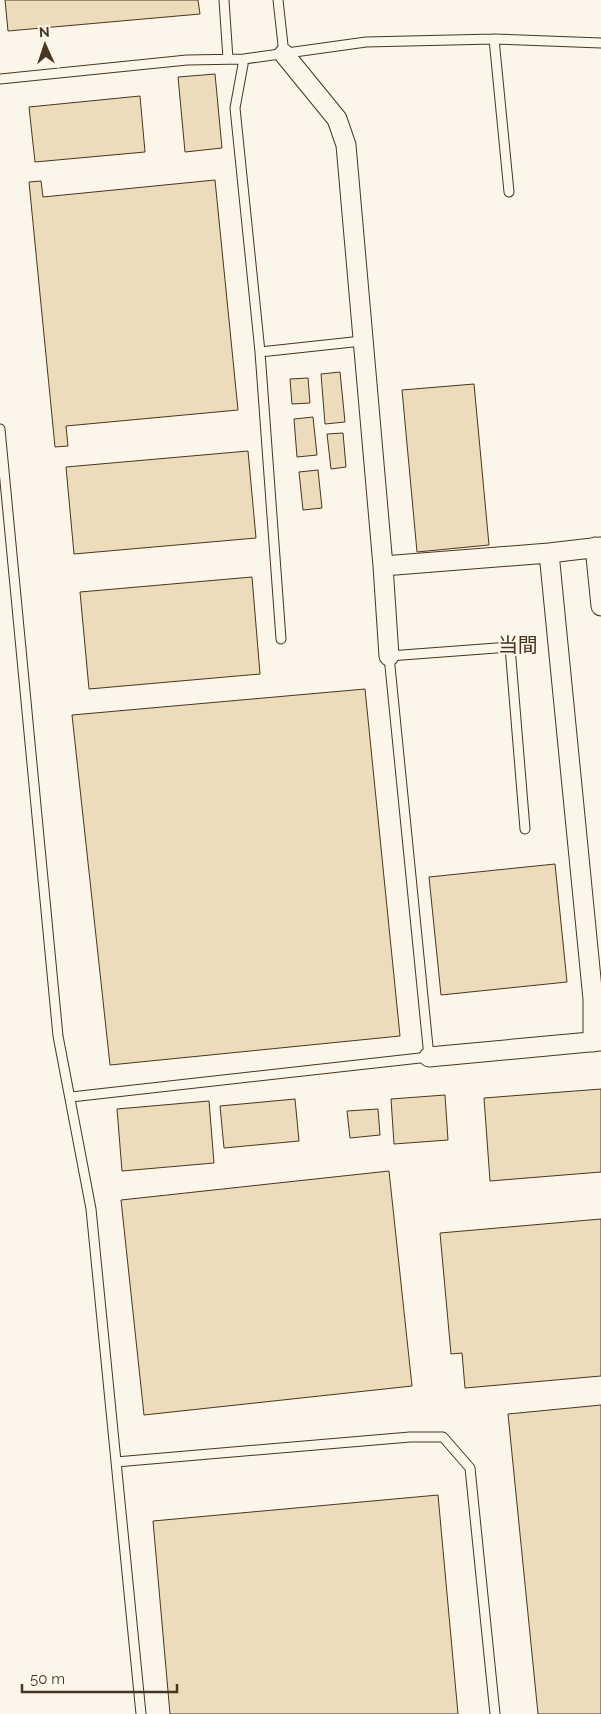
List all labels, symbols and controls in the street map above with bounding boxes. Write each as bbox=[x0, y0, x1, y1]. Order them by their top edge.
north arrow bbox=[20, 20, 70, 70]
text: N bbox=[39, 24, 50, 40]
district label: 当間 bbox=[498, 633, 538, 657]
scale bar bbox=[22, 1662, 178, 1694]
text: 50 m bbox=[30, 1670, 65, 1688]

